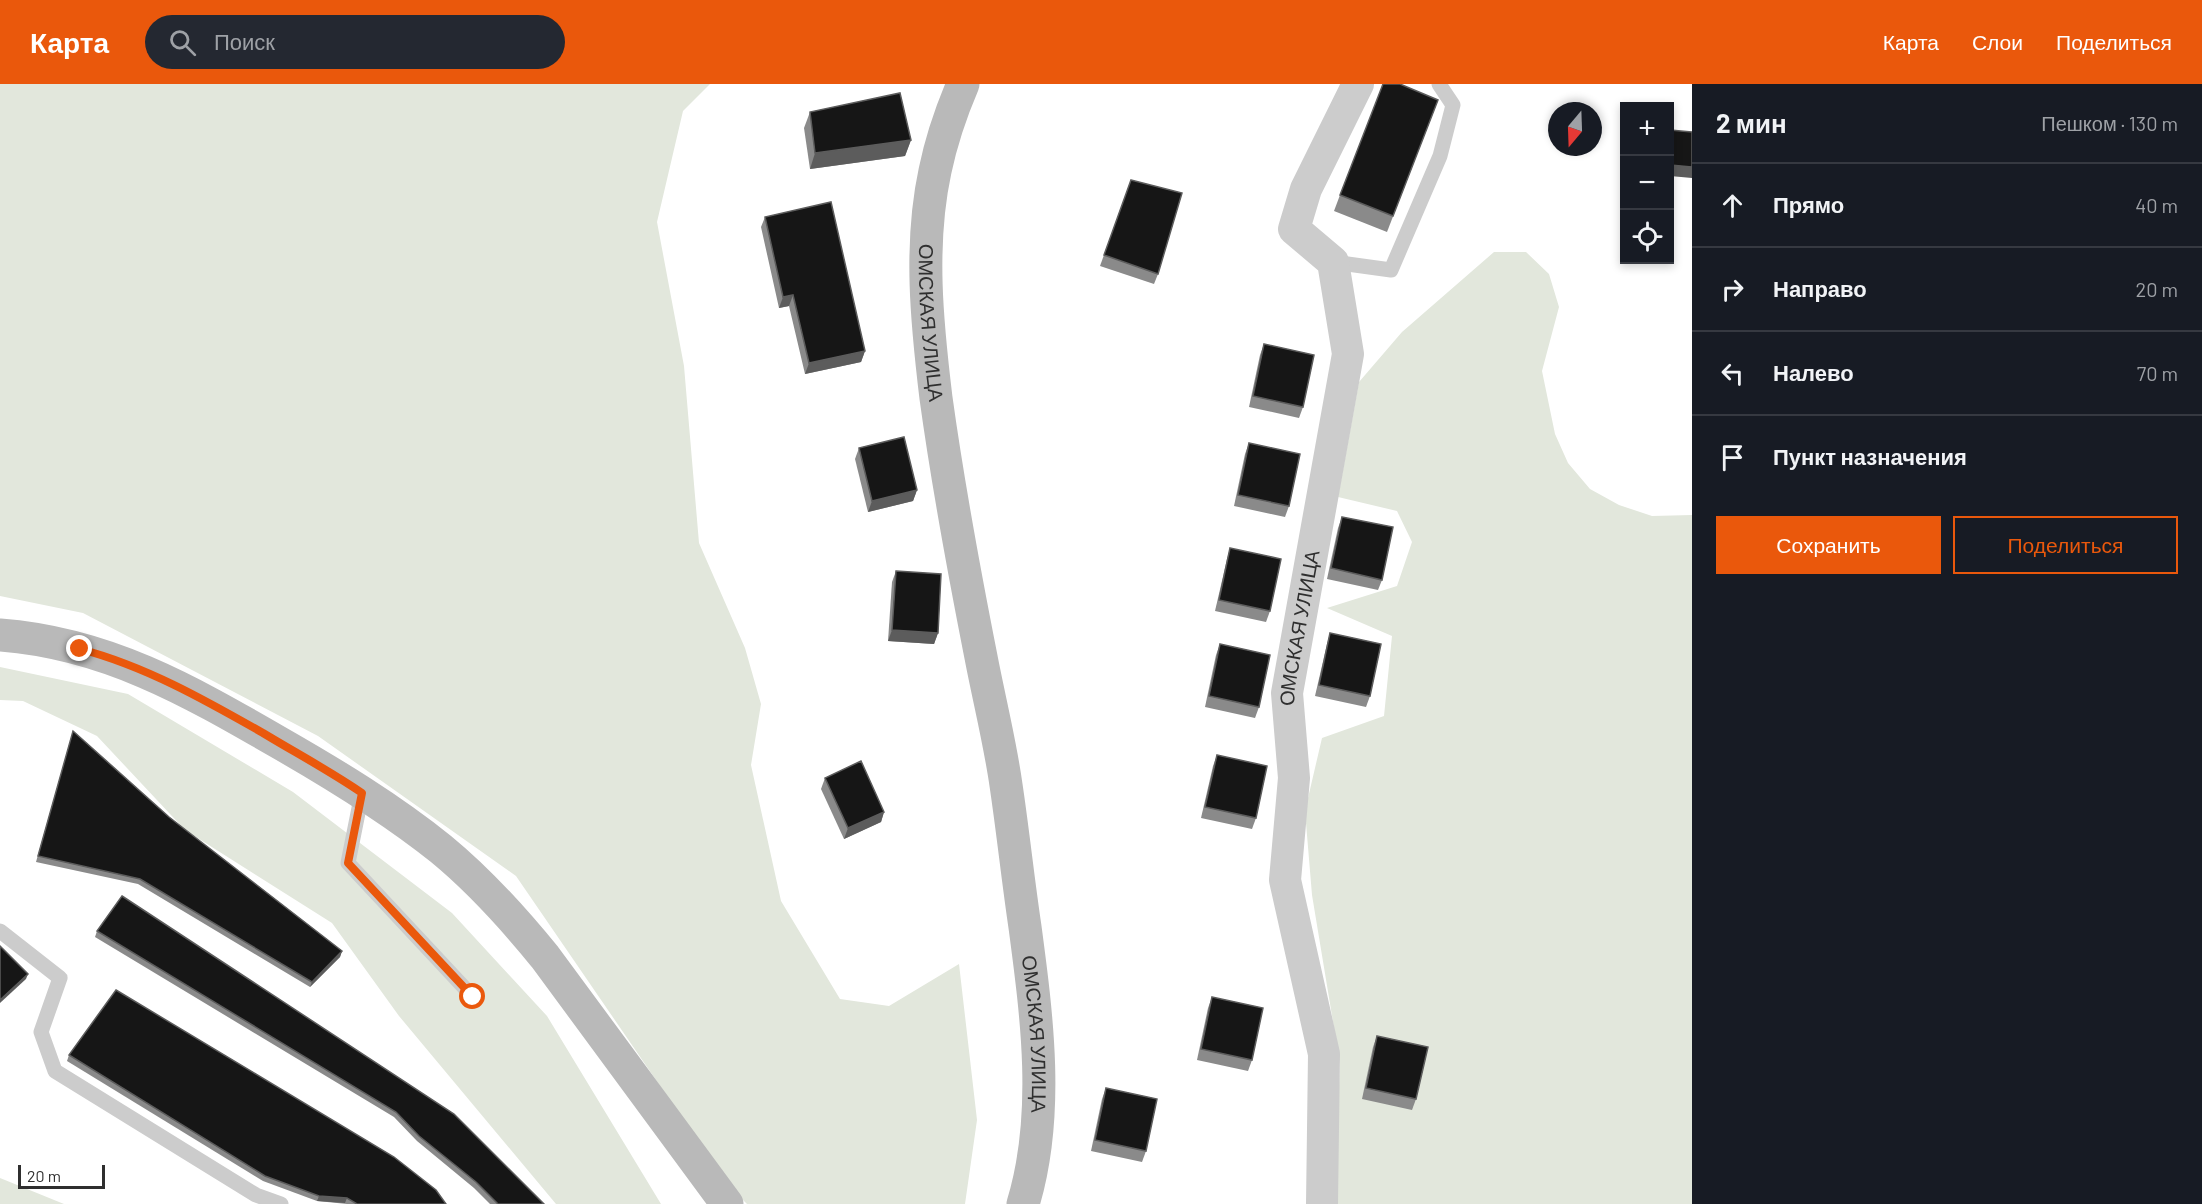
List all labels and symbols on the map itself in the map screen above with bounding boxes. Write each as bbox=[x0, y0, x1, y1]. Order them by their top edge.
north arrow bbox=[1548, 102, 1602, 156]
street label: ОМСКАЯ УЛИЦА bbox=[915, 244, 949, 403]
street label: ОМСКАЯ УЛИЦА bbox=[1274, 547, 1324, 707]
route end bbox=[66, 635, 92, 661]
street label: ОМСКАЯ УЛИЦА bbox=[1018, 954, 1052, 1114]
route start bbox=[459, 983, 485, 1009]
scale bar bbox=[18, 1162, 105, 1190]

